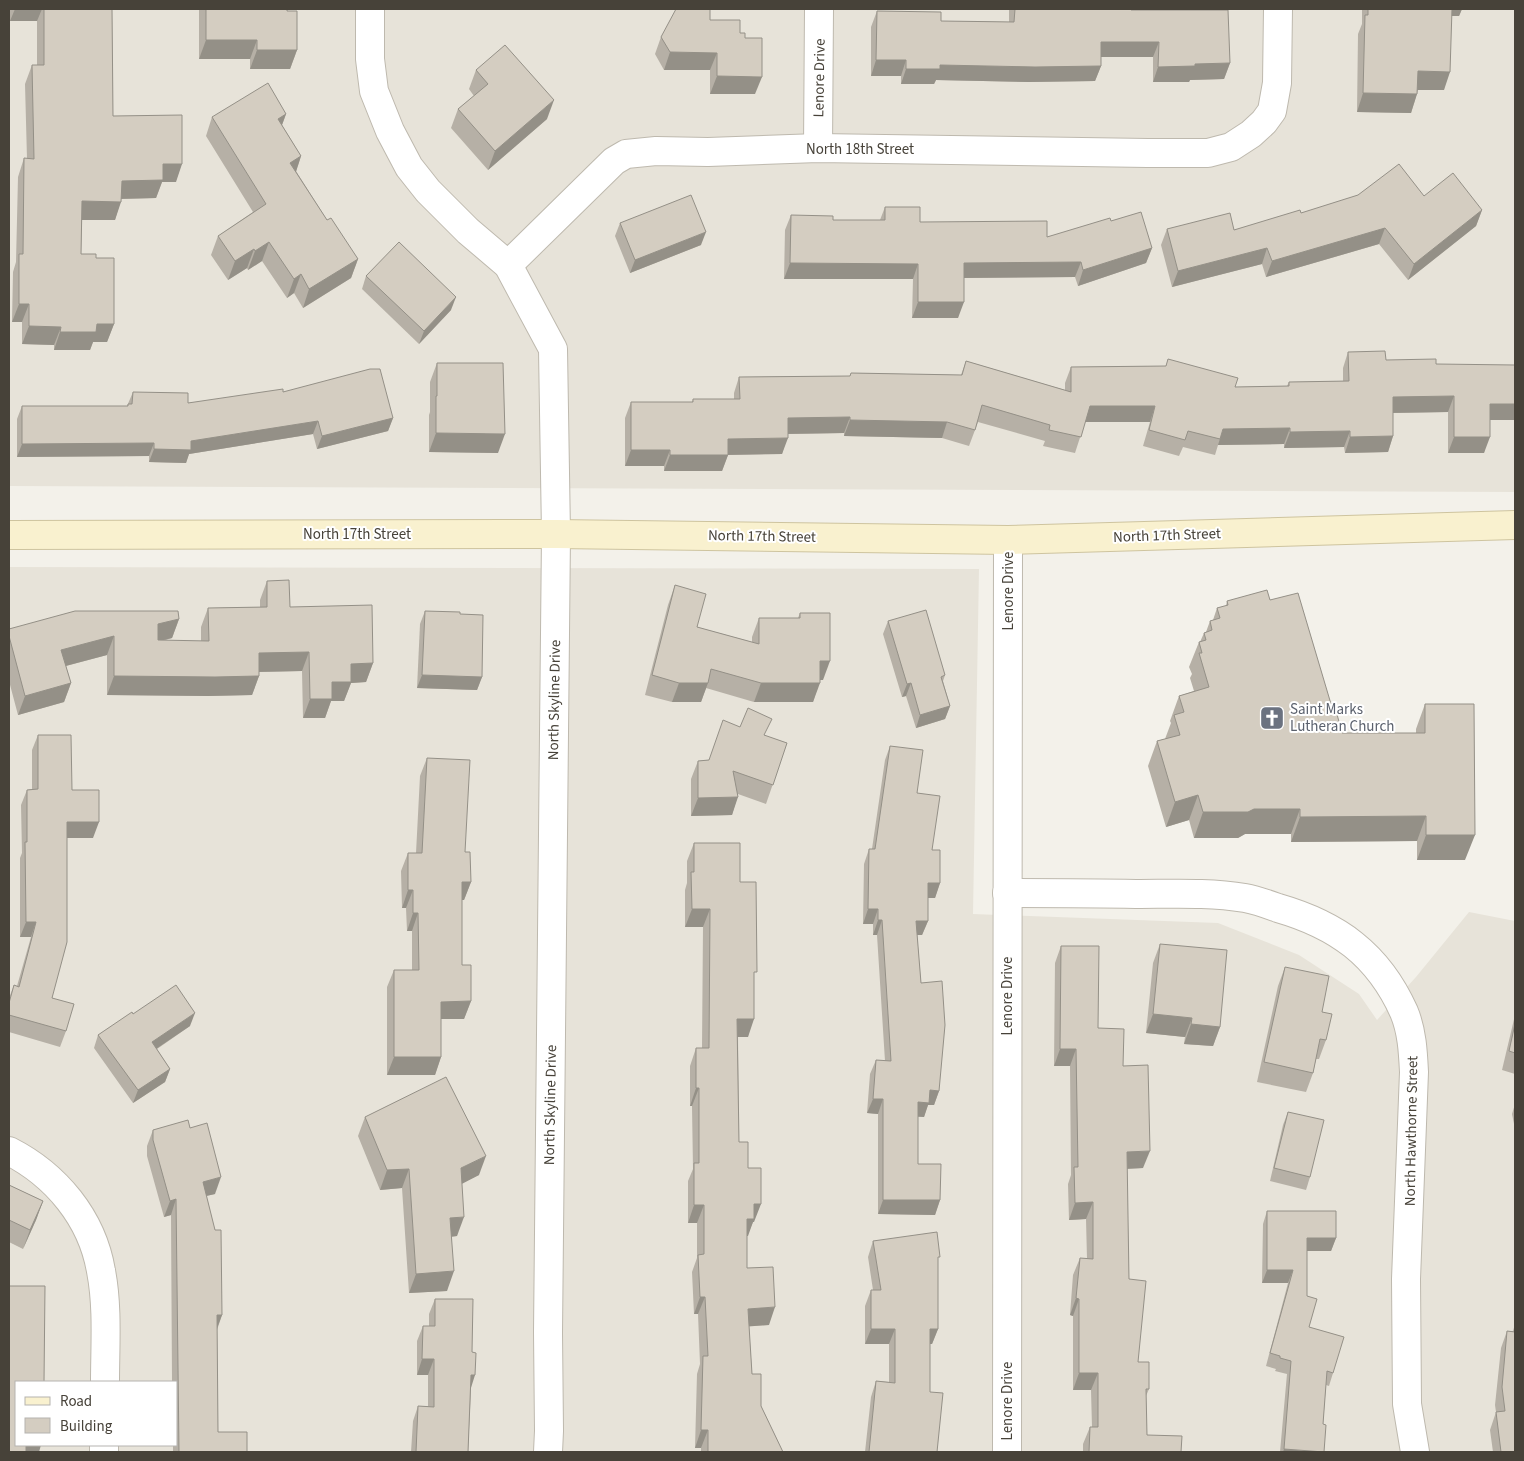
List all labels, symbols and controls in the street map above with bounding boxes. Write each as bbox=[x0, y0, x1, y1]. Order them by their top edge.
street label: Lenore Drive bbox=[808, 38, 831, 118]
street label: North 18th Street bbox=[806, 139, 914, 160]
street label: North 17th Street bbox=[1113, 523, 1221, 548]
street label: North 17th Street bbox=[303, 524, 411, 545]
street label: North 17th Street bbox=[708, 525, 816, 548]
street label: Lenore Drive bbox=[998, 552, 1019, 630]
street label: North Skyline Drive bbox=[543, 640, 566, 760]
place label: Saint Marks Lutheran Church bbox=[1290, 699, 1395, 737]
church icon: Saint Marks Lutheran Church bbox=[1259, 705, 1285, 731]
street label: Lenore Drive bbox=[997, 957, 1018, 1035]
street label: North Skyline Drive bbox=[539, 1045, 562, 1165]
street label: North Hawthorne Street bbox=[1400, 1056, 1423, 1206]
street label: Lenore Drive bbox=[997, 1362, 1018, 1440]
legend bbox=[15, 1381, 178, 1446]
text: Road bbox=[60, 1391, 92, 1412]
text: Building bbox=[60, 1416, 113, 1437]

